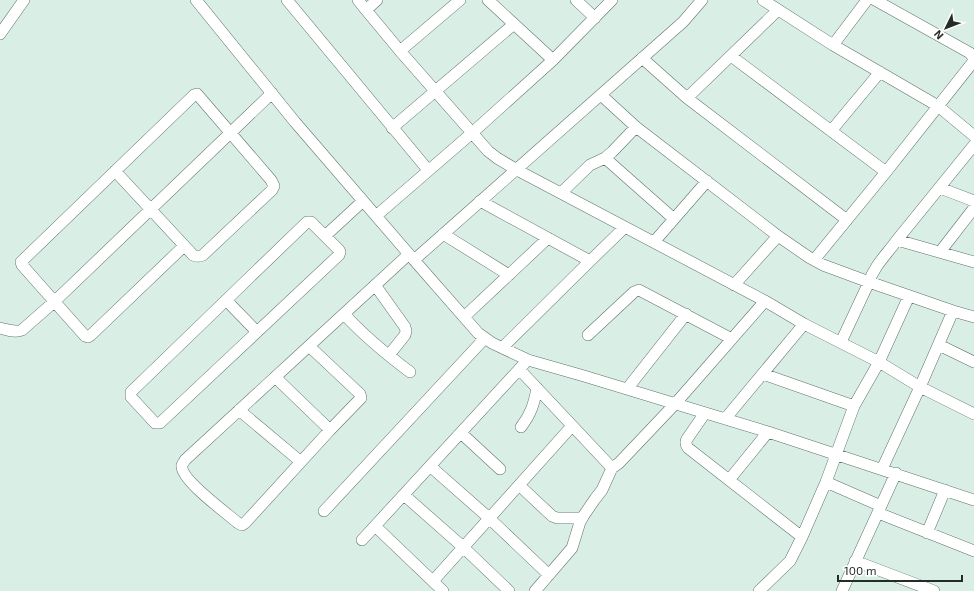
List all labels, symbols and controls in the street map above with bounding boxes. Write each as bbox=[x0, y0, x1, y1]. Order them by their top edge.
north arrow bbox=[926, 8, 966, 48]
text: N bbox=[931, 28, 946, 43]
scale bar bbox=[838, 557, 962, 583]
text: 100 m bbox=[844, 563, 876, 577]

